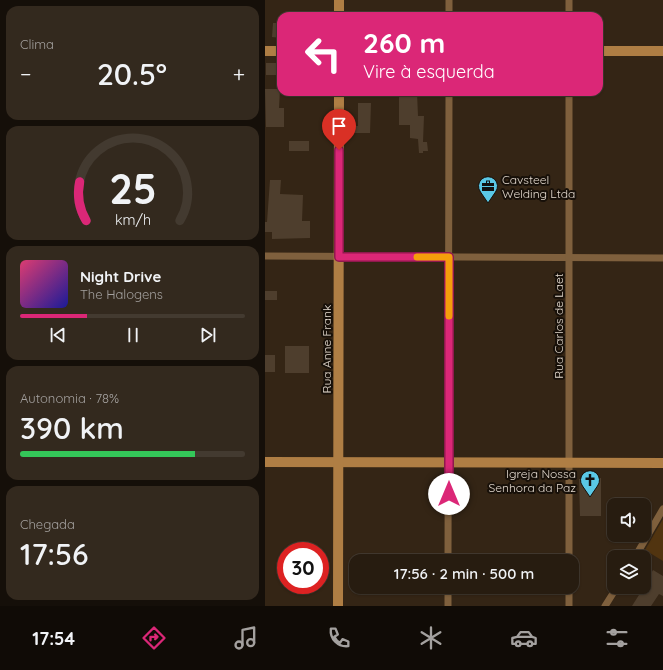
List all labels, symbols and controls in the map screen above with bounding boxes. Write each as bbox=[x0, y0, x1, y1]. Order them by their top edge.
text: 260 m bbox=[363, 25, 445, 60]
icon: left bbox=[297, 28, 349, 80]
text: Clima bbox=[20, 36, 54, 52]
text: 20.5° bbox=[97, 55, 167, 93]
text: − bbox=[20, 60, 31, 88]
text: + bbox=[233, 60, 245, 88]
text: Vire à esquerda bbox=[363, 60, 495, 83]
pin bbox=[322, 109, 356, 150]
icon: arrive bbox=[328, 115, 350, 137]
text: 25 bbox=[109, 162, 156, 214]
place label: Cavsteel Welding Ltda bbox=[502, 172, 575, 201]
office icon: Cavsteel Welding Ltda bbox=[477, 175, 499, 203]
text: km/h bbox=[114, 211, 151, 229]
text: Night Drive bbox=[80, 267, 161, 286]
street label: Rua Carlos de Laet bbox=[551, 273, 566, 379]
text: The Halogens bbox=[80, 286, 163, 302]
street label: Rua Anne Frank bbox=[319, 305, 334, 393]
icon: previous bbox=[47, 324, 69, 346]
icon: pause bbox=[122, 324, 144, 346]
icon: next bbox=[197, 324, 219, 346]
text: Autonomia · 78% bbox=[20, 390, 119, 406]
text: 390 km bbox=[20, 409, 124, 447]
place label: Igreja Nossa Senhora da Paz bbox=[489, 466, 576, 495]
church icon: Igreja Nossa Senhora da Paz bbox=[579, 469, 601, 497]
position arrow bbox=[428, 473, 470, 515]
map controls bbox=[607, 498, 651, 594]
button: sound bbox=[607, 498, 651, 542]
text: Chegada bbox=[20, 516, 75, 532]
text: 17:56 bbox=[20, 535, 88, 573]
speed limit sign: 30 bbox=[277, 542, 329, 594]
button: layers bbox=[607, 550, 651, 594]
text: 17:56 · 2 min · 500 m bbox=[394, 564, 534, 583]
icon: directions bbox=[140, 624, 168, 652]
icon: music bbox=[232, 624, 260, 652]
icon: phone bbox=[325, 624, 353, 652]
icon: climate bbox=[417, 624, 445, 652]
icon: car bbox=[510, 624, 538, 652]
icon: filters bbox=[603, 624, 631, 652]
text: 17:54 bbox=[32, 627, 75, 650]

